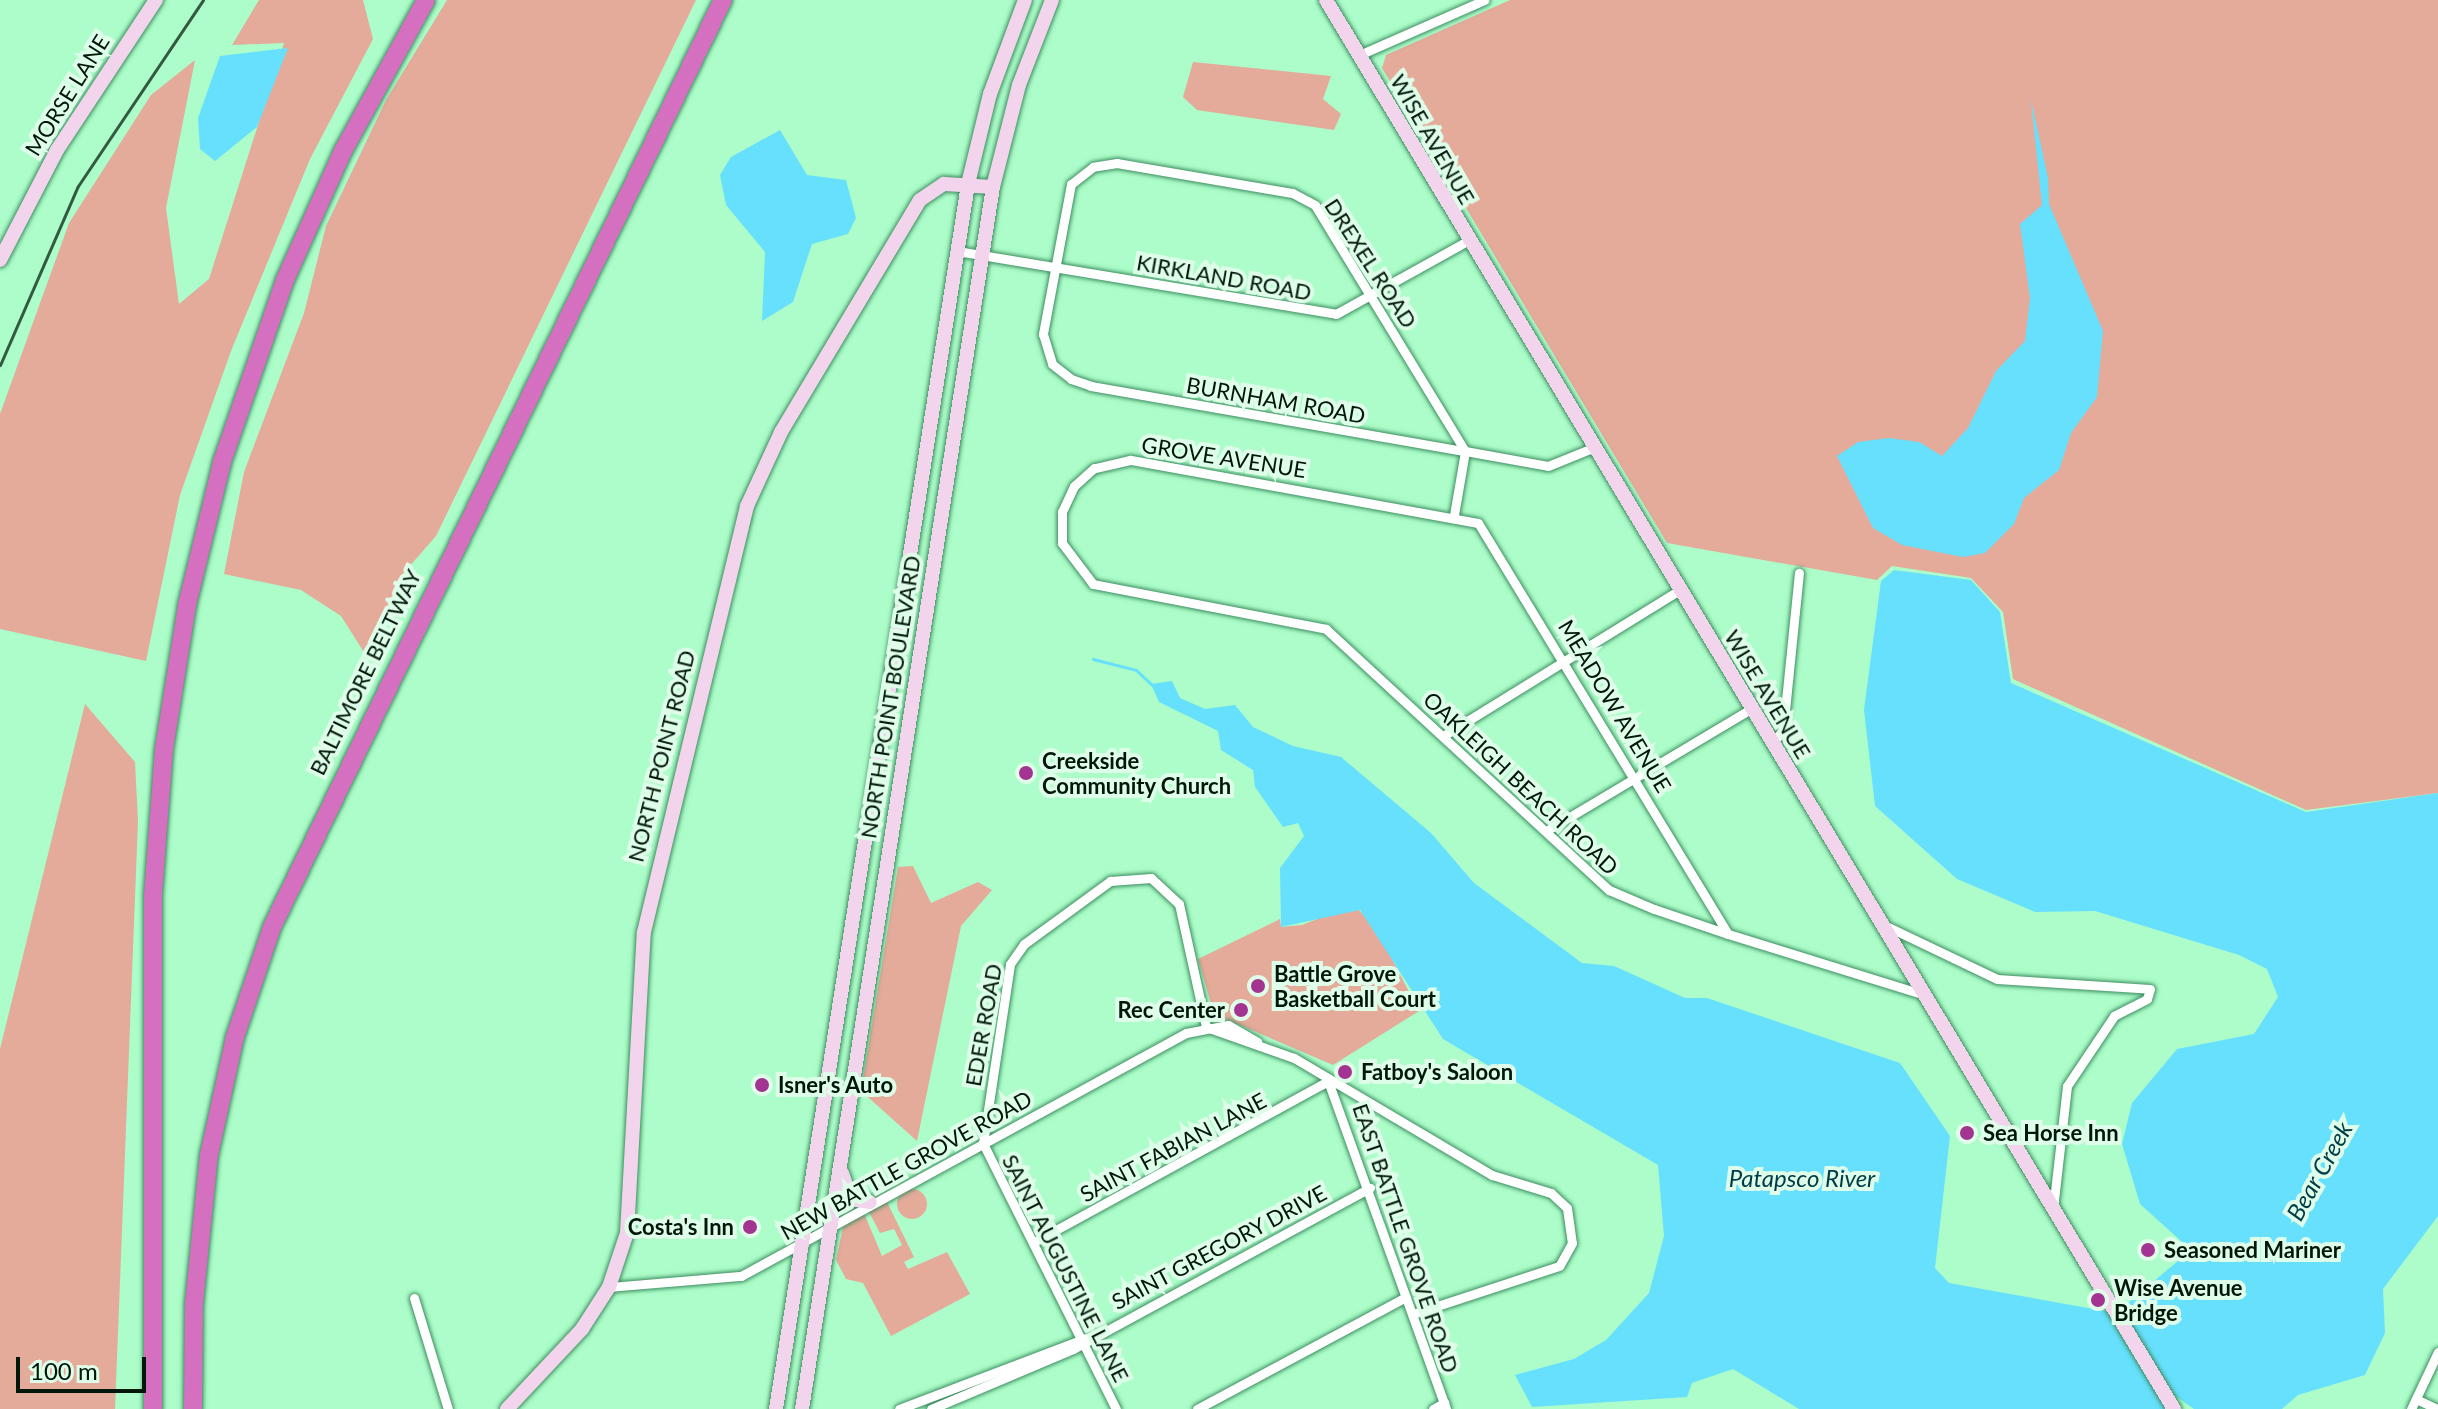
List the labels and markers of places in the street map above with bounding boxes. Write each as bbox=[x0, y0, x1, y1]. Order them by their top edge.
place label: Creekside Community Church bbox=[1042, 747, 1232, 798]
marker: Creekside Community Church bbox=[1017, 764, 1035, 782]
place label: Battle Grove Basketball Court bbox=[1274, 960, 1436, 1012]
marker: Battle Grove Basketball Court bbox=[1249, 977, 1267, 995]
place label: Rec Center bbox=[1118, 997, 1225, 1023]
marker: Rec Center bbox=[1232, 1001, 1250, 1019]
place label: Fatboy's Saloon bbox=[1361, 1059, 1513, 1085]
marker: Fatboy's Saloon bbox=[1336, 1063, 1354, 1081]
place label: Isner's Auto bbox=[778, 1072, 894, 1098]
marker: Isner's Auto bbox=[753, 1076, 771, 1094]
place label: Sea Horse Inn bbox=[1983, 1120, 2119, 1146]
marker: Sea Horse Inn bbox=[1958, 1124, 1976, 1142]
place label: Costa's Inn bbox=[628, 1214, 734, 1240]
marker: Costa's Inn bbox=[741, 1218, 759, 1236]
place label: Seasoned Mariner bbox=[2164, 1237, 2341, 1263]
marker: Seasoned Mariner bbox=[2139, 1241, 2157, 1259]
place label: Wise Avenue Bridge bbox=[2114, 1274, 2243, 1326]
marker: Wise Avenue Bridge bbox=[2089, 1291, 2107, 1309]

